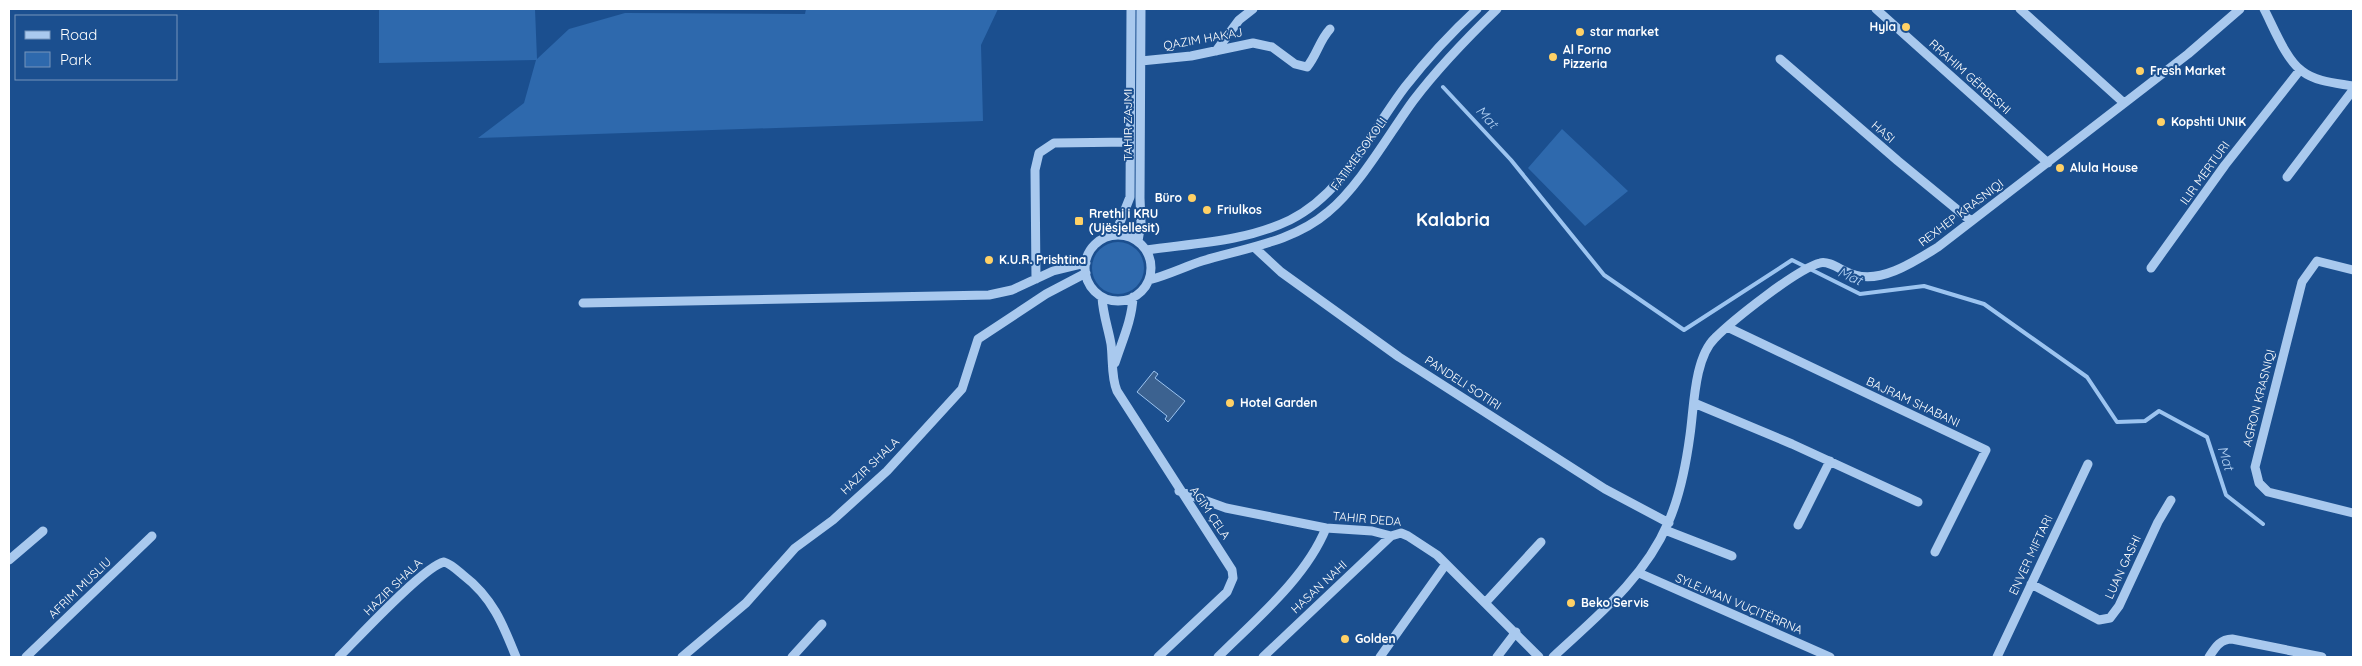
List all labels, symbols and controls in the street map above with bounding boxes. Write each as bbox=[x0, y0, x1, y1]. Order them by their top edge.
legend bbox=[15, 15, 178, 80]
place label: Hyla bbox=[1870, 19, 1896, 34]
marker: Hyla bbox=[1900, 21, 1912, 33]
street label: QAZIM HAKAJ bbox=[1162, 24, 1244, 53]
place label: star market bbox=[1590, 24, 1659, 39]
text: Road bbox=[60, 25, 97, 44]
marker: star market bbox=[1574, 26, 1586, 38]
street label: RRAHIM GËRBESHI bbox=[1926, 36, 2014, 117]
place label: Al Forno Pizzeria bbox=[1563, 42, 1612, 71]
text: Park bbox=[60, 50, 92, 69]
marker: Al Forno Pizzeria bbox=[1547, 51, 1559, 63]
place label: Fresh Market bbox=[2150, 63, 2226, 78]
marker: Fresh Market bbox=[2134, 65, 2146, 77]
street label: TAHIR ZAJMI bbox=[1120, 89, 1135, 161]
water label: Mat bbox=[1472, 102, 1504, 134]
street label: FATIME SOKOLI bbox=[1327, 114, 1390, 193]
place label: Kopshti UNIK bbox=[2171, 114, 2246, 129]
marker: Kopshti UNIK bbox=[2155, 116, 2167, 128]
street label: HASI bbox=[1869, 117, 1898, 146]
street label: ILIR MERTURI bbox=[2176, 138, 2233, 208]
place label: Alula House bbox=[2070, 160, 2138, 175]
marker: Alula House bbox=[2054, 162, 2066, 174]
street label: REXHEP KRASNIQI bbox=[1915, 176, 2006, 249]
place label: Büro bbox=[1155, 190, 1183, 205]
marker: Büro bbox=[1186, 192, 1198, 204]
place label: Friulkos bbox=[1217, 202, 1262, 217]
marker: Friulkos bbox=[1201, 204, 1213, 216]
place label: Rrethi i KRU (Ujësjellesit) bbox=[1089, 206, 1160, 235]
district label: Kalabria bbox=[1416, 208, 1490, 231]
marker: Rrethi i KRU (Ujësjellesit) bbox=[1073, 215, 1085, 227]
place label: K.U.R. Prishtina bbox=[999, 252, 1086, 267]
marker: K.U.R. Prishtina bbox=[983, 254, 995, 266]
water label: Mat bbox=[1835, 263, 1867, 290]
street label: AGRON KRASNIQI bbox=[2239, 348, 2278, 448]
street label: PANDELI SOTIRI bbox=[1422, 352, 1504, 413]
street label: BAJRAM SHABANI bbox=[1864, 373, 1963, 430]
place label: Hotel Garden bbox=[1240, 395, 1317, 410]
marker: Hotel Garden bbox=[1224, 397, 1236, 409]
street label: HAZIR SHALA bbox=[837, 434, 902, 497]
water label: Mat bbox=[2214, 443, 2239, 475]
street label: AGIM ÇELA bbox=[1187, 483, 1234, 542]
street label: TAHIR DEDA bbox=[1332, 508, 1402, 529]
street label: ENVER MIFTARI bbox=[2005, 512, 2056, 597]
street label: LUAN GASHI bbox=[2101, 532, 2144, 601]
street label: AFRIM MUSLIU bbox=[45, 554, 114, 621]
street label: HAZIR SHALA bbox=[360, 555, 425, 618]
street label: HASAN NAHI bbox=[1288, 557, 1350, 616]
street label: SYLEJMAN VUÇITËRRNA bbox=[1673, 570, 1805, 637]
place label: Beko Servis bbox=[1581, 595, 1649, 610]
marker: Beko Servis bbox=[1565, 597, 1577, 609]
place label: Golden bbox=[1355, 631, 1396, 646]
marker: Golden bbox=[1339, 633, 1351, 645]

